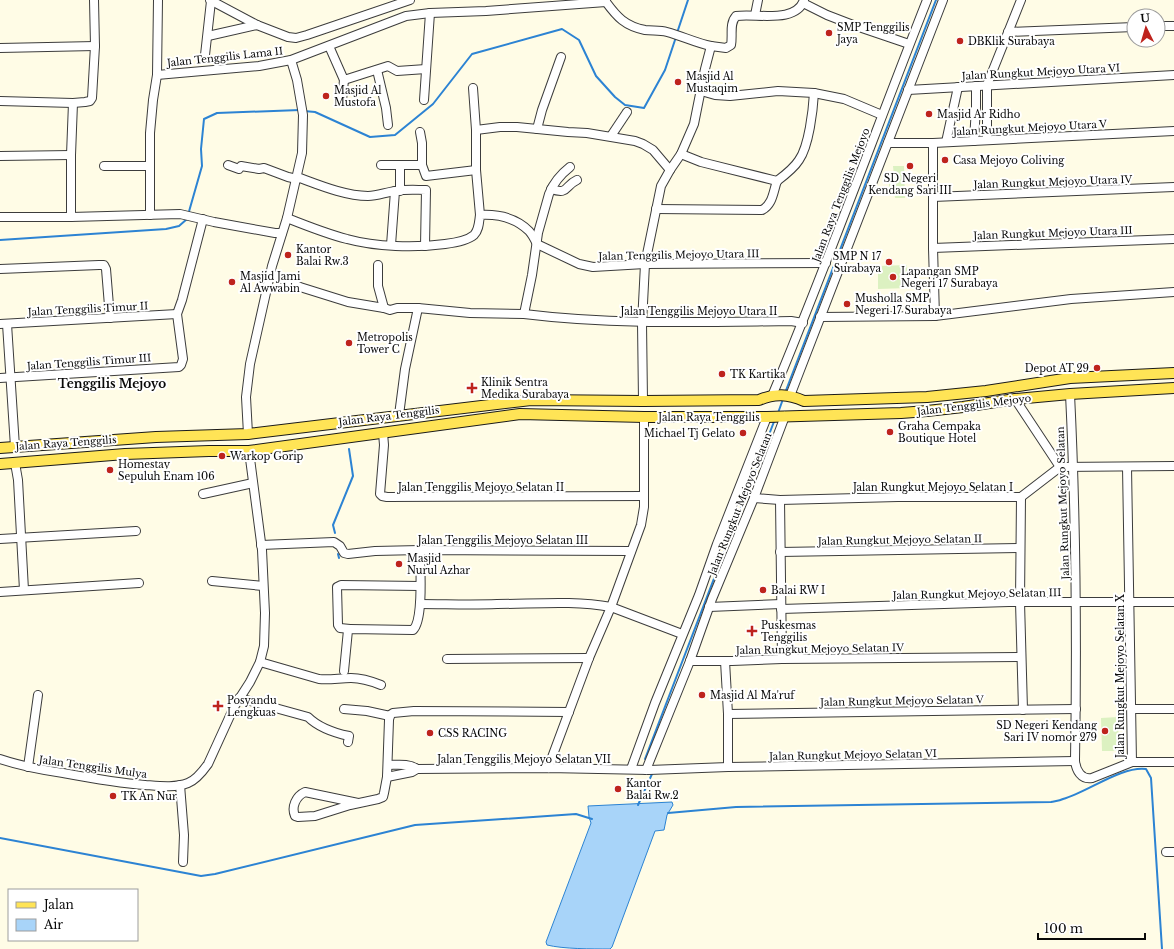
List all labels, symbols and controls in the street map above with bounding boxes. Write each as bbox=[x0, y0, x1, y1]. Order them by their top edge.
north arrow bbox=[1126, 8, 1166, 48]
text: U bbox=[1140, 11, 1151, 25]
place label: SMP Tenggilis Jaya bbox=[835, 21, 910, 46]
marker: SMP Tenggilis Jaya bbox=[824, 28, 834, 38]
place label: DBKlik Surabaya bbox=[968, 35, 1055, 48]
marker: DBKlik Surabaya bbox=[955, 36, 965, 46]
street label: Jalan Tenggilis Lama II bbox=[164, 44, 284, 70]
street label: Jalan Rungkut Mejoyo Utara VI bbox=[960, 61, 1120, 83]
place label: Masjid Al Mustaqim bbox=[686, 70, 738, 95]
marker: Masjid Al Mustaqim bbox=[673, 77, 683, 87]
place label: Masjid Al Mustofa bbox=[334, 84, 382, 109]
marker: Masjid Al Mustofa bbox=[321, 91, 331, 101]
place label: Masjid Ar Ridho bbox=[937, 108, 1021, 121]
marker: Masjid Ar Ridho bbox=[924, 109, 934, 119]
street label: Jalan Rungkut Mejoyo Utara V bbox=[951, 117, 1107, 139]
street label: Jalan Raya Tenggilis Mejoyo bbox=[809, 126, 873, 266]
place label: Casa Mejoyo Coliving bbox=[953, 154, 1065, 167]
marker: Casa Mejoyo Coliving bbox=[940, 155, 950, 165]
marker: SD Negeri Kendang Sari III bbox=[905, 161, 915, 171]
place label: SD Negeri Kendang Sari III bbox=[868, 172, 952, 197]
street label: Jalan Rungkut Mejoyo Utara IV bbox=[971, 173, 1133, 191]
street label: Jalan Rungkut Mejoyo Utara III bbox=[971, 224, 1133, 242]
place label: Kantor Balai Rw.3 bbox=[296, 243, 349, 268]
street label: Jalan Tenggilis Mejoyo Utara III bbox=[596, 247, 760, 263]
marker: Kantor Balai Rw.3 bbox=[283, 250, 293, 260]
place label: SMP N 17 Surabaya bbox=[833, 250, 882, 275]
marker: SMP N 17 Surabaya bbox=[884, 257, 894, 267]
place label: Lapangan SMP Negeri 17 Surabaya bbox=[901, 265, 998, 290]
place label: Masjid Jami Al Awwabin bbox=[239, 270, 301, 295]
marker: Lapangan SMP Negeri 17 Surabaya bbox=[888, 272, 898, 282]
marker: Masjid Jami Al Awwabin bbox=[227, 277, 237, 287]
place label: Musholla SMP Negeri 17 Surabaya bbox=[855, 292, 952, 317]
street label: Jalan Tenggilis Timur II bbox=[26, 299, 148, 319]
marker: Musholla SMP Negeri 17 Surabaya bbox=[842, 299, 852, 309]
street label: Jalan Tenggilis Mejoyo Utara II bbox=[619, 305, 777, 318]
place label: Metropolis Tower C bbox=[357, 331, 413, 356]
marker: Metropolis Tower C bbox=[344, 338, 354, 348]
street label: Jalan Tenggilis Timur III bbox=[24, 351, 152, 373]
place label: Depot AT 29 bbox=[1025, 362, 1089, 375]
marker: Depot AT 29 bbox=[1092, 363, 1102, 373]
place label: TK Kartika bbox=[730, 368, 786, 381]
marker: TK Kartika bbox=[717, 369, 727, 379]
district label: Tenggilis Mejoyo bbox=[58, 376, 166, 391]
place label: Klinik Sentra Medika Surabaya bbox=[481, 376, 570, 401]
marker: Klinik Sentra Medika Surabaya bbox=[466, 382, 478, 394]
street label: Jalan Tenggilis Mejoyo bbox=[914, 391, 1032, 419]
street label: Jalan Raya Tenggilis bbox=[336, 403, 441, 429]
street label: Jalan Raya Tenggilis bbox=[656, 411, 760, 424]
place label: Graha Cempaka Boutique Hotel bbox=[898, 420, 981, 445]
street label: Jalan Rungkut Mejoyo Selatan bbox=[1054, 426, 1072, 582]
place label: Michael Tj Gelato bbox=[644, 427, 735, 440]
marker: Graha Cempaka Boutique Hotel bbox=[885, 427, 895, 437]
marker: Michael Tj Gelato bbox=[738, 428, 748, 438]
street label: Jalan Rungkut Mejoyo Selatan bbox=[705, 430, 775, 579]
street label: Jalan Raya Tenggilis bbox=[13, 433, 117, 453]
place label: Warkop Gorip bbox=[229, 450, 304, 463]
marker: Warkop Gorip bbox=[217, 451, 227, 461]
place label: Homestay Sepuluh Enam 106 bbox=[118, 458, 215, 483]
marker: Homestay Sepuluh Enam 106 bbox=[105, 465, 115, 475]
street label: Jalan Tenggilis Mejoyo Selatan II bbox=[396, 481, 564, 494]
street label: Jalan Rungkut Mejoyo Selatan I bbox=[851, 481, 1013, 494]
street label: Jalan Rungkut Mejoyo Selatan II bbox=[816, 532, 982, 548]
street label: Jalan Tenggilis Mejoyo Selatan III bbox=[416, 534, 588, 547]
place label: Masjid Nurul Azhar bbox=[407, 552, 470, 577]
marker: Masjid Nurul Azhar bbox=[394, 559, 404, 569]
place label: Balai RW I bbox=[771, 584, 825, 597]
marker: Balai RW I bbox=[758, 585, 768, 595]
street label: Jalan Rungkut Mejoyo Selatan III bbox=[891, 586, 1061, 602]
street label: Jalan Rungkut Mejoyo Selatan X bbox=[1114, 593, 1127, 760]
place label: Puskesmas Tenggilis bbox=[761, 619, 816, 644]
marker: Puskesmas Tenggilis bbox=[746, 625, 758, 637]
street label: Jalan Rungkut Mejoyo Selatan IV bbox=[734, 641, 904, 657]
place label: Masjid Al Ma'ruf bbox=[710, 689, 796, 702]
marker: Masjid Al Ma'ruf bbox=[697, 690, 707, 700]
street label: Jalan Rungkut Mejoyo Selatan V bbox=[818, 693, 984, 709]
place label: Posyandu Lengkuas bbox=[227, 694, 277, 719]
marker: Posyandu Lengkuas bbox=[212, 700, 224, 712]
place label: SD Negeri Kendang Sari IV nomor 279 bbox=[996, 719, 1098, 744]
marker: SD Negeri Kendang Sari IV nomor 279 bbox=[1100, 726, 1110, 736]
place label: CSS RACING bbox=[438, 727, 507, 740]
marker: CSS RACING bbox=[425, 728, 435, 738]
street label: Jalan Rungkut Mejoyo Selatan VI bbox=[767, 747, 937, 763]
street label: Jalan Tenggilis Mulya bbox=[36, 753, 148, 781]
street label: Jalan Tenggilis Mejoyo Selatan VII bbox=[435, 753, 611, 766]
place label: Kantor Balai Rw.2 bbox=[626, 777, 679, 802]
marker: Kantor Balai Rw.2 bbox=[613, 784, 623, 794]
place label: TK An Nur bbox=[121, 790, 177, 803]
marker: TK An Nur bbox=[108, 791, 118, 801]
legend bbox=[8, 889, 138, 941]
text: Jalan bbox=[42, 897, 74, 912]
scale bar bbox=[1038, 915, 1145, 941]
text: Air bbox=[43, 917, 63, 932]
text: 100 m bbox=[1044, 921, 1083, 936]

